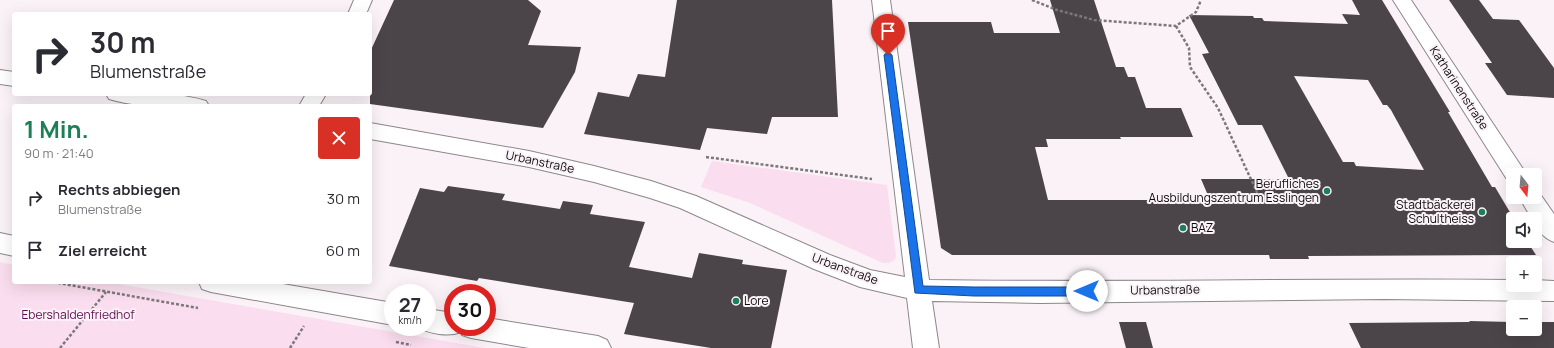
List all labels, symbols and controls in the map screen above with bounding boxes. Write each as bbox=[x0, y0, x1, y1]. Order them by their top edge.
pin bbox=[871, 14, 905, 55]
icon: arrive bbox=[877, 20, 899, 42]
text: 30 m bbox=[90, 23, 155, 61]
icon: right bbox=[24, 28, 76, 80]
street label: Katharinenstraße bbox=[1426, 43, 1493, 133]
text: Blumenstraße bbox=[90, 59, 206, 83]
text: 1 Min. bbox=[24, 112, 89, 145]
button: close bbox=[318, 117, 360, 159]
text: 90 m · 21:40 bbox=[24, 144, 94, 162]
street label: Urbanstraße bbox=[504, 146, 576, 177]
north arrow bbox=[1506, 168, 1542, 204]
map controls bbox=[1506, 168, 1542, 336]
place label: Berufliches Ausbildungszentrum Esslingen bbox=[1149, 175, 1319, 206]
text: Rechts abbiegen bbox=[58, 179, 180, 200]
marker: Berufliches Ausbildungszentrum Esslingen bbox=[1322, 186, 1332, 196]
icon: right bbox=[24, 187, 46, 209]
text: 30 m bbox=[327, 188, 360, 209]
place label: Stadtbäckerei Schultheiss bbox=[1396, 196, 1474, 227]
text: Blumenstraße bbox=[58, 200, 142, 218]
marker: Stadtbäckerei Schultheiss bbox=[1477, 207, 1487, 217]
button: sound bbox=[1506, 212, 1542, 248]
place label: BAZ bbox=[1191, 219, 1213, 236]
marker: BAZ bbox=[1178, 223, 1188, 233]
icon: arrive bbox=[24, 239, 46, 261]
text: Ziel erreicht bbox=[58, 240, 147, 261]
text: 60 m bbox=[326, 240, 360, 261]
street label: Urbanstraße bbox=[810, 249, 881, 288]
button: + bbox=[1506, 256, 1542, 292]
position arrow bbox=[1066, 270, 1108, 312]
street label: Urbanstraße bbox=[1130, 280, 1200, 299]
speed limit sign: 30 bbox=[444, 284, 496, 336]
text: 27 bbox=[399, 291, 421, 318]
place label: Lore bbox=[744, 292, 768, 309]
marker: Lore bbox=[731, 296, 741, 306]
button: − bbox=[1506, 300, 1542, 336]
park label: Ebershaldenfriedhof bbox=[22, 306, 135, 323]
text: km/h bbox=[398, 313, 422, 327]

